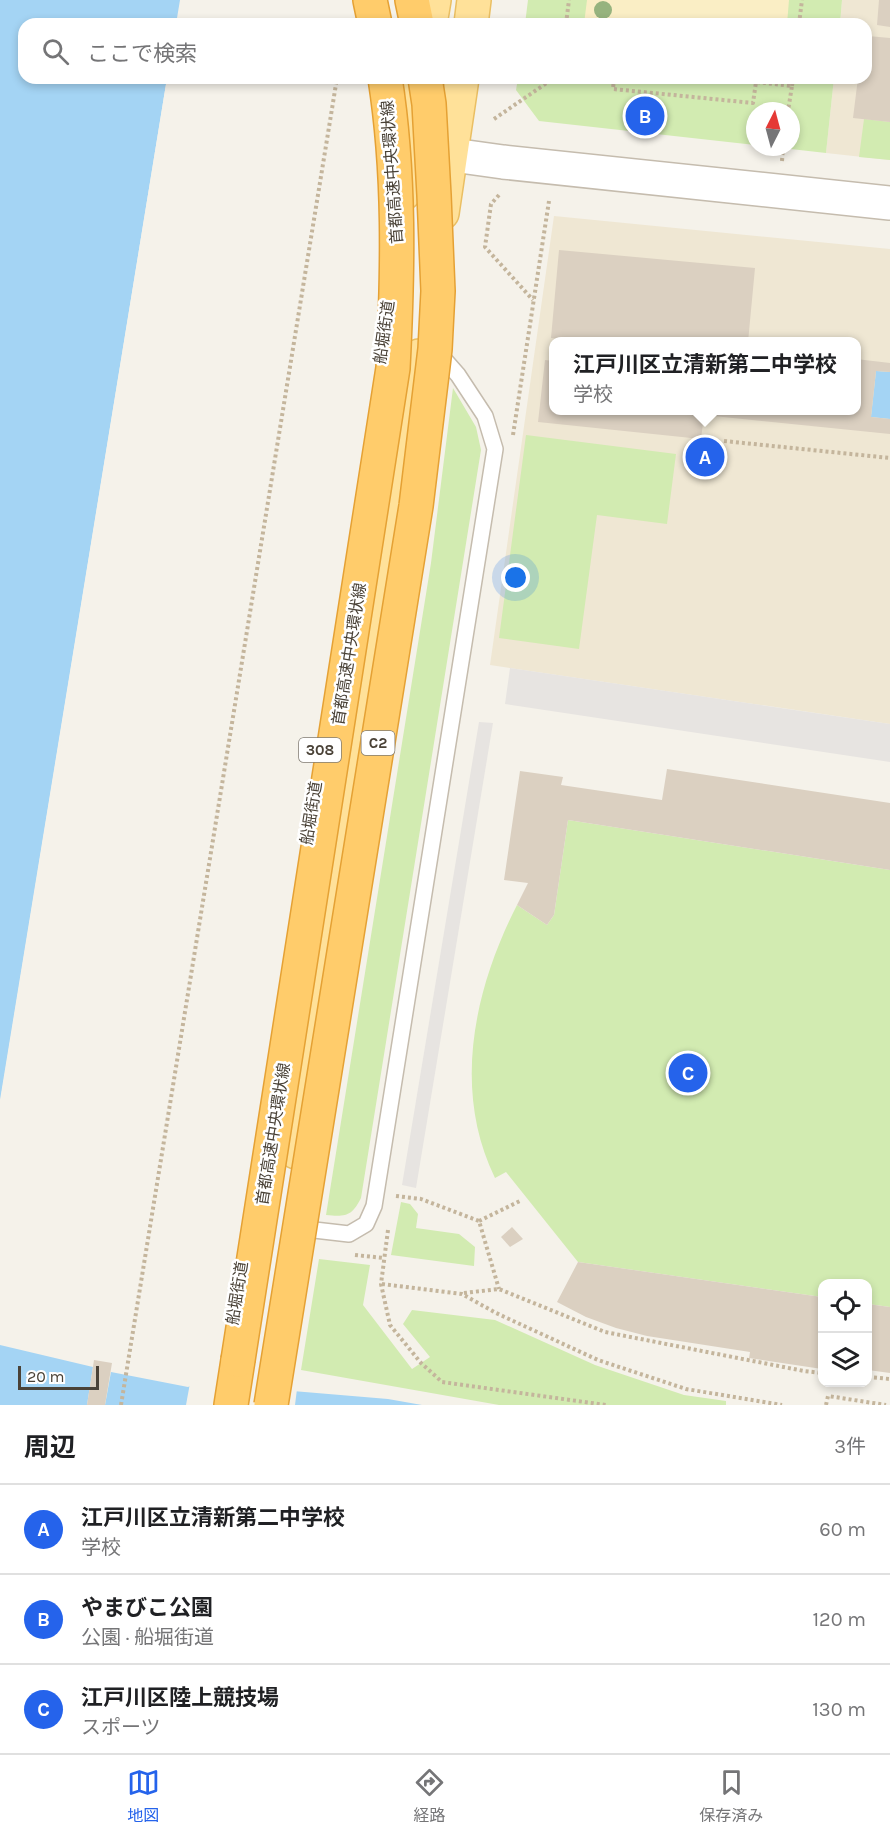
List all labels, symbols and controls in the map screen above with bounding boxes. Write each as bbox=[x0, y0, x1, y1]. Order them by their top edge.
search box bbox=[18, 18, 872, 84]
icon: search bbox=[39, 35, 72, 68]
text: ここで検索 bbox=[87, 41, 197, 67]
pin: B bbox=[626, 94, 664, 138]
street label: 首都高速中央環状線 bbox=[378, 100, 406, 244]
north arrow bbox=[746, 102, 800, 156]
street label: 船堀街道 bbox=[370, 299, 398, 365]
popup bbox=[549, 337, 861, 415]
text: 江戸川区立清新第二中学校 bbox=[573, 352, 837, 378]
text: 学校 bbox=[573, 383, 613, 406]
pin: A bbox=[686, 434, 724, 480]
your location bbox=[501, 563, 530, 592]
street label: 首都高速中央環状線 bbox=[328, 581, 370, 727]
road number: C2 bbox=[362, 731, 394, 755]
road number: 308 bbox=[299, 738, 341, 762]
street label: 船堀街道 bbox=[297, 780, 325, 846]
pin: C bbox=[668, 1050, 708, 1096]
street label: 首都高速中央環状線 bbox=[252, 1061, 294, 1207]
street label: 船堀街道 bbox=[223, 1260, 251, 1326]
map controls bbox=[818, 1279, 872, 1387]
button: locate bbox=[818, 1279, 872, 1333]
button: layers bbox=[818, 1333, 872, 1387]
scale bar bbox=[18, 1363, 99, 1390]
text: 20 m bbox=[27, 1367, 65, 1386]
text: 周辺 bbox=[24, 1432, 76, 1463]
text: 3件 bbox=[834, 1435, 866, 1458]
text: 江戸川区立清新第二中学校 bbox=[81, 1505, 345, 1531]
text: A bbox=[37, 1518, 50, 1541]
text: 60 m bbox=[819, 1518, 866, 1541]
text: 学校 bbox=[81, 1536, 121, 1559]
text: やまびこ公園 bbox=[81, 1595, 213, 1621]
text: B bbox=[37, 1608, 50, 1631]
text: 120 m bbox=[812, 1608, 866, 1631]
text: 公園 · 船堀街道 bbox=[81, 1626, 214, 1649]
text: 江戸川区陸上競技場 bbox=[81, 1685, 279, 1711]
text: C bbox=[37, 1698, 50, 1721]
text: 130 m bbox=[812, 1698, 866, 1721]
text: スポーツ bbox=[81, 1716, 161, 1739]
tab: 地図 bbox=[127, 1766, 160, 1826]
tab: 経路 bbox=[413, 1766, 446, 1826]
tab: 保存済み bbox=[699, 1766, 763, 1826]

